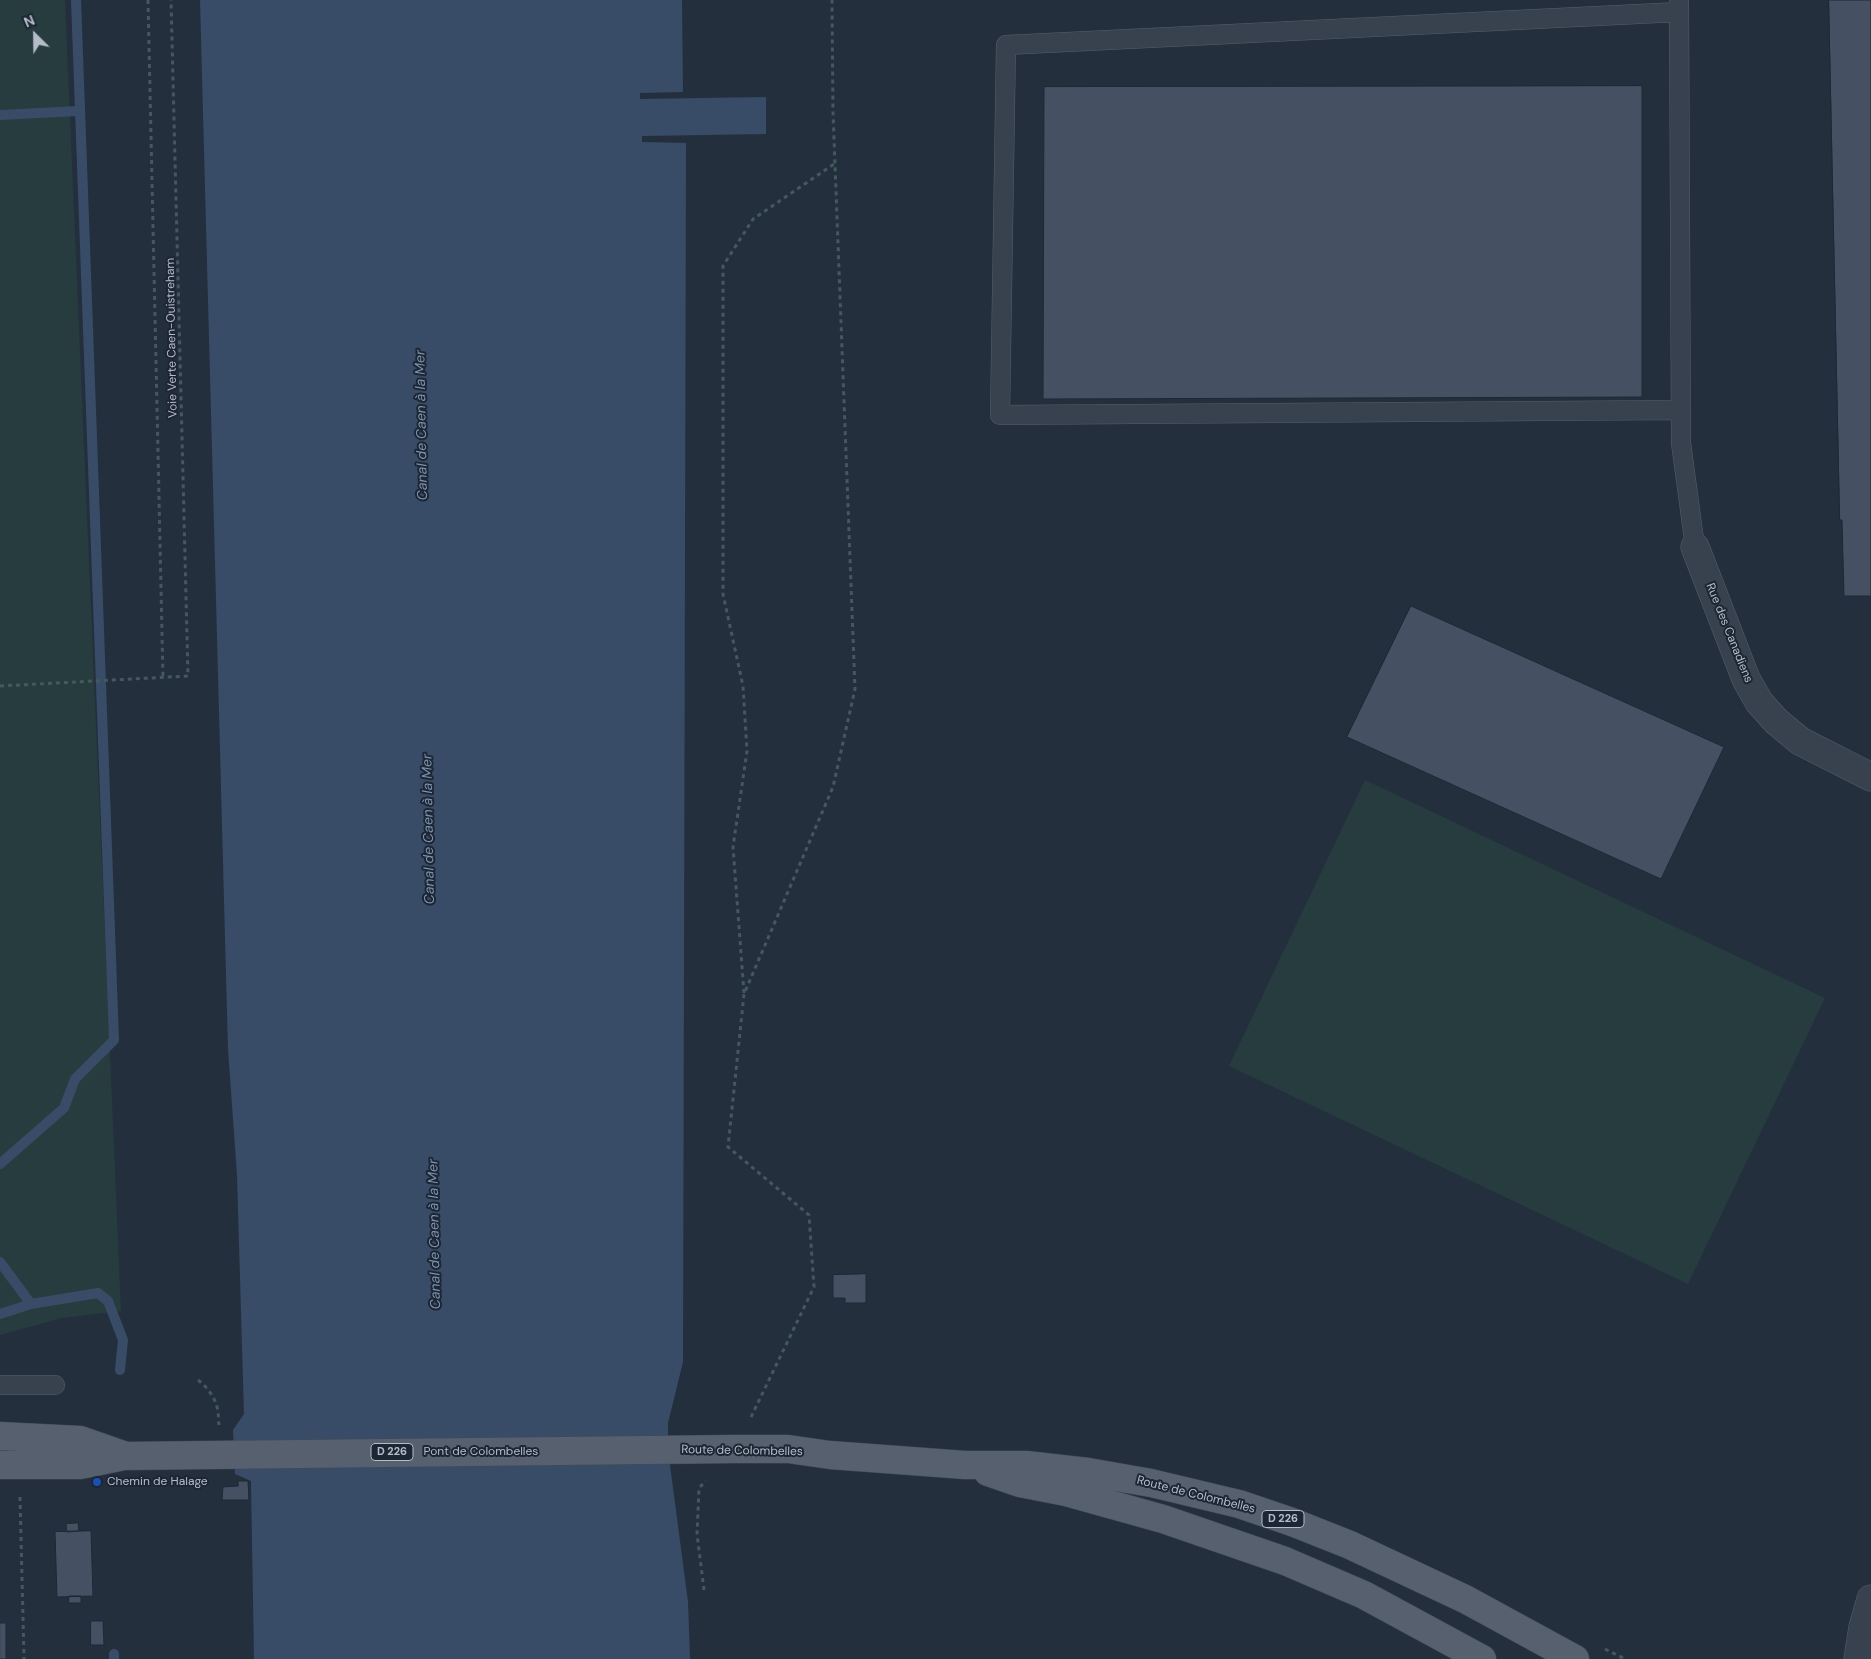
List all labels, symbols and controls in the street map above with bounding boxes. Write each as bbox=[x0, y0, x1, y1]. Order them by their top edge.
north arrow bbox=[10, 10, 60, 60]
text: N bbox=[21, 11, 37, 31]
street label: Voie Verte Caen-Ouistreham bbox=[163, 258, 181, 418]
water label: Canal de Caen à la Mer bbox=[412, 350, 432, 500]
street label: Rue des Canadiens bbox=[1702, 581, 1756, 685]
water label: Canal de Caen à la Mer bbox=[419, 754, 439, 904]
water label: Canal de Caen à la Mer bbox=[425, 1159, 445, 1309]
street label: Route de Colombelles bbox=[681, 1443, 803, 1459]
road number: D 226 bbox=[371, 1444, 413, 1460]
street label: Pont de Colombelles bbox=[424, 1445, 538, 1459]
street label: Route de Colombelles bbox=[1135, 1473, 1257, 1517]
place label: Chemin de Halage bbox=[107, 1475, 208, 1489]
marker: Chemin de Halage bbox=[91, 1476, 103, 1488]
road number: D 226 bbox=[1262, 1510, 1304, 1528]

